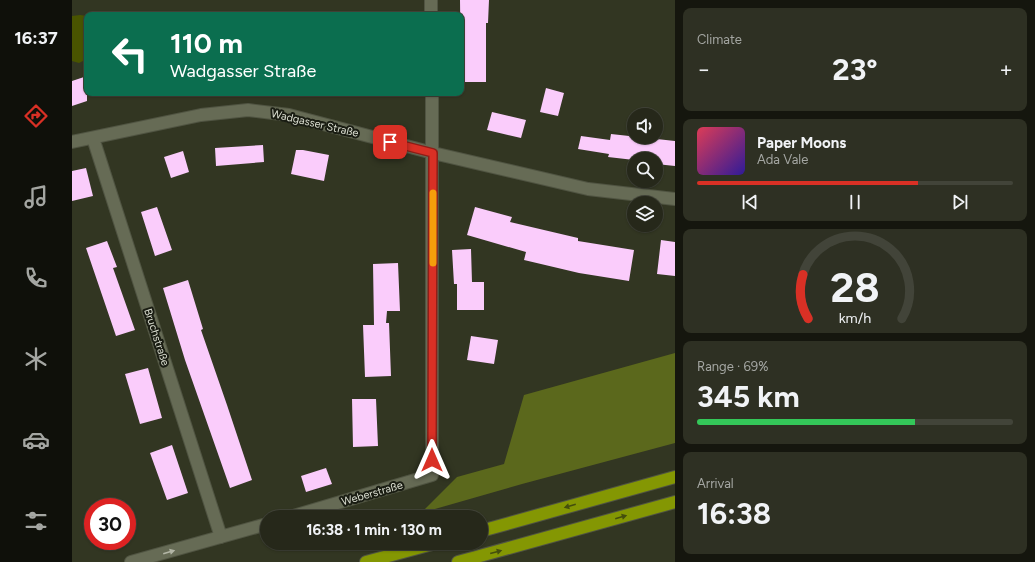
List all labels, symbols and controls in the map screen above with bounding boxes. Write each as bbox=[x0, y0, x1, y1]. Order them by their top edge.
text: 110 m bbox=[170, 26, 243, 60]
text: 16:37 bbox=[14, 27, 58, 49]
icon: left bbox=[104, 28, 156, 80]
text: Climate bbox=[697, 32, 742, 47]
text: 23° bbox=[832, 51, 878, 88]
text: − bbox=[697, 56, 711, 83]
text: + bbox=[999, 56, 1013, 83]
text: Wadgasser Straße bbox=[170, 60, 316, 82]
icon: directions bbox=[22, 102, 50, 130]
street label: Wadgasser Straße bbox=[270, 107, 360, 140]
map controls bbox=[627, 108, 663, 232]
button: sound bbox=[627, 108, 663, 144]
pin bbox=[373, 125, 407, 159]
icon: arrive bbox=[379, 131, 401, 153]
text: Paper Moons bbox=[757, 134, 846, 152]
button: search bbox=[627, 152, 663, 188]
text: Ada Vale bbox=[757, 152, 808, 167]
icon: music bbox=[22, 183, 50, 211]
icon: previous bbox=[739, 191, 761, 213]
icon: pause bbox=[844, 191, 866, 213]
icon: next bbox=[949, 191, 971, 213]
button: layers bbox=[627, 196, 663, 232]
text: 28 bbox=[830, 262, 880, 312]
icon: phone bbox=[22, 264, 50, 292]
street label: Bruchstraße bbox=[141, 307, 172, 367]
text: km/h bbox=[839, 309, 871, 327]
icon: climate bbox=[22, 345, 50, 373]
text: Range · 69% bbox=[697, 359, 768, 374]
text: 345 km bbox=[697, 378, 800, 415]
icon: car bbox=[22, 426, 50, 454]
position arrow bbox=[411, 439, 453, 481]
text: Arrival bbox=[697, 476, 734, 491]
street label: Weberstraße bbox=[340, 479, 404, 508]
text: 16:38 bbox=[697, 495, 771, 532]
speed limit sign: 30 bbox=[84, 498, 136, 550]
one-way arrow bbox=[564, 504, 576, 510]
icon: filters bbox=[22, 507, 50, 535]
one-way arrow bbox=[616, 514, 628, 520]
text: 16:38 · 1 min · 130 m bbox=[306, 521, 442, 539]
one-way arrow bbox=[163, 548, 175, 554]
one-way arrow bbox=[490, 549, 502, 555]

